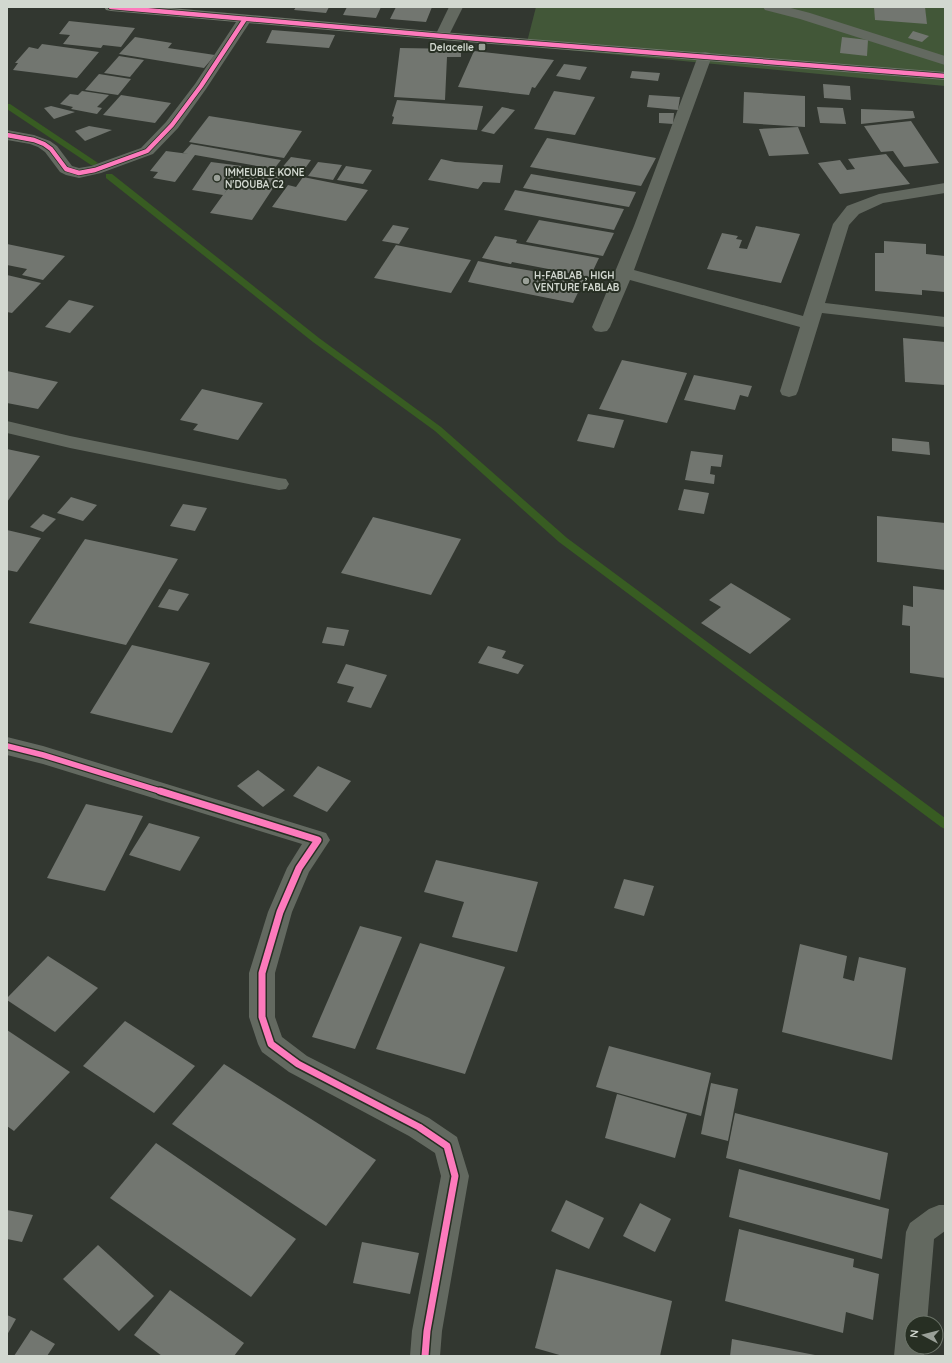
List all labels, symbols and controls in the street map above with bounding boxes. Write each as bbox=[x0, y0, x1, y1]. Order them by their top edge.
place label: Delacelle bbox=[430, 41, 474, 54]
marker: Delacelle bbox=[477, 42, 487, 52]
place label: IMMEUBLE KONE N'DOUBA C2 bbox=[225, 166, 305, 191]
marker: IMMEUBLE KONE N'DOUBA C2 bbox=[212, 173, 222, 183]
place label: H-FABLAB , HIGH VENTURE FABLAB bbox=[534, 269, 620, 294]
marker: H-FABLAB , HIGH VENTURE FABLAB bbox=[521, 276, 531, 286]
north arrow bbox=[904, 1315, 944, 1355]
text: N bbox=[907, 1329, 922, 1339]

